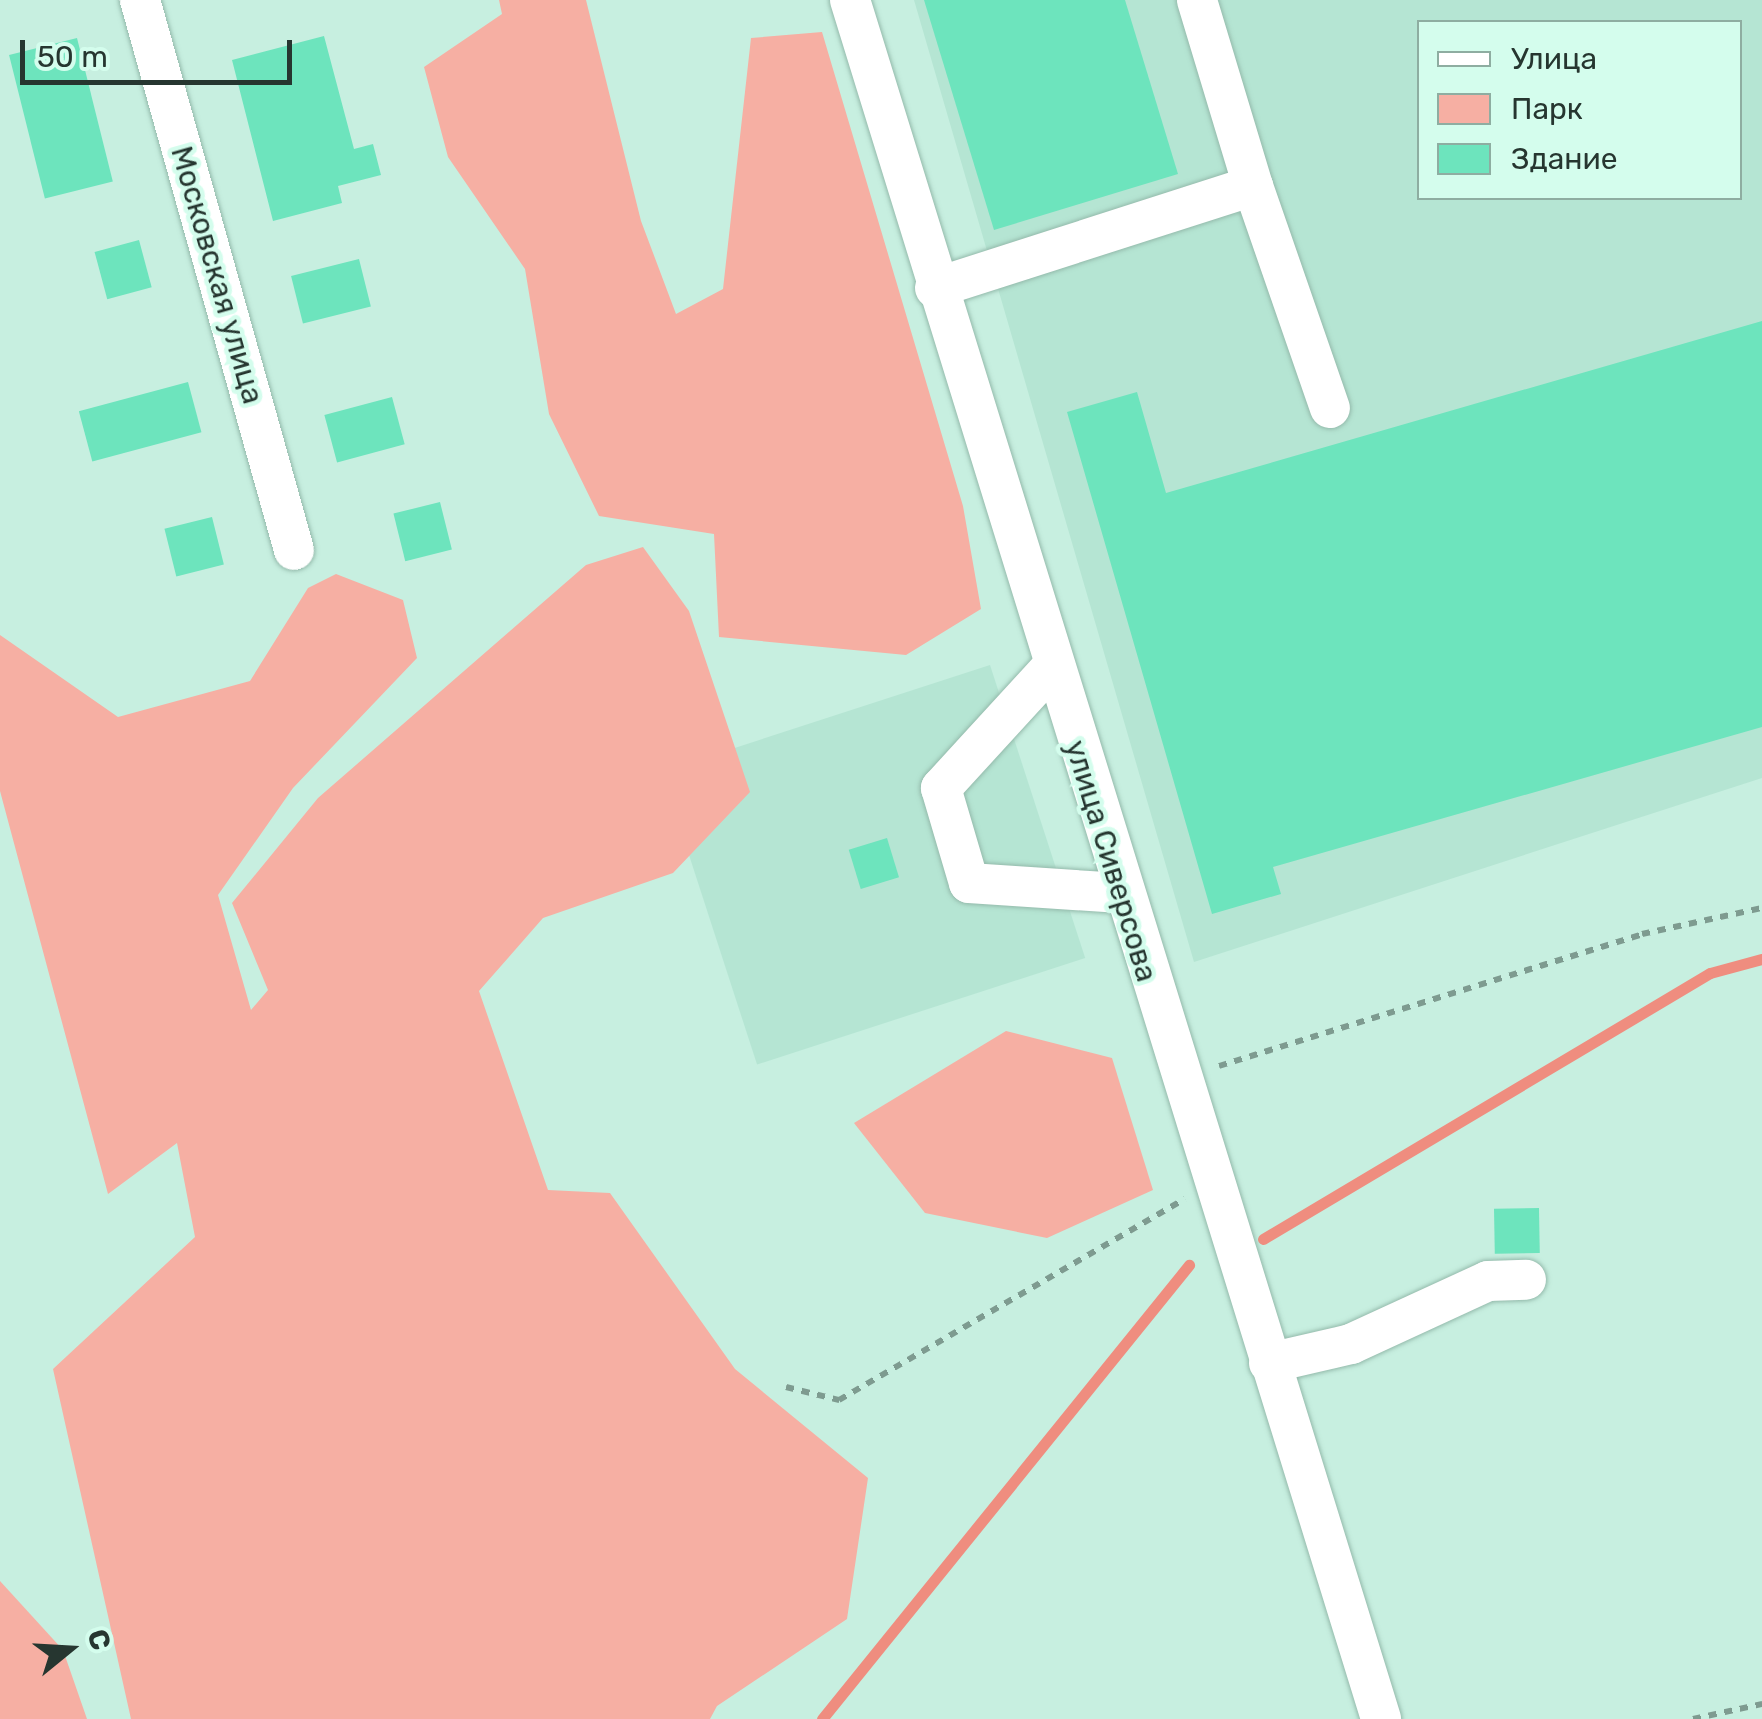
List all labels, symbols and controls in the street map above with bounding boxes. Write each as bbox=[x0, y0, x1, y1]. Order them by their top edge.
scale bar bbox=[25, 20, 298, 82]
legend bbox=[1417, 20, 1742, 200]
text: 50 m bbox=[37, 39, 108, 75]
text: Улица bbox=[1511, 41, 1597, 77]
text: Парк bbox=[1511, 91, 1583, 127]
text: Здание bbox=[1511, 141, 1618, 177]
street label: Московская улица bbox=[163, 142, 271, 408]
street label: улица Сиверсова bbox=[1057, 736, 1165, 986]
north arrow bbox=[20, 1599, 120, 1699]
text: С bbox=[80, 1625, 118, 1654]

